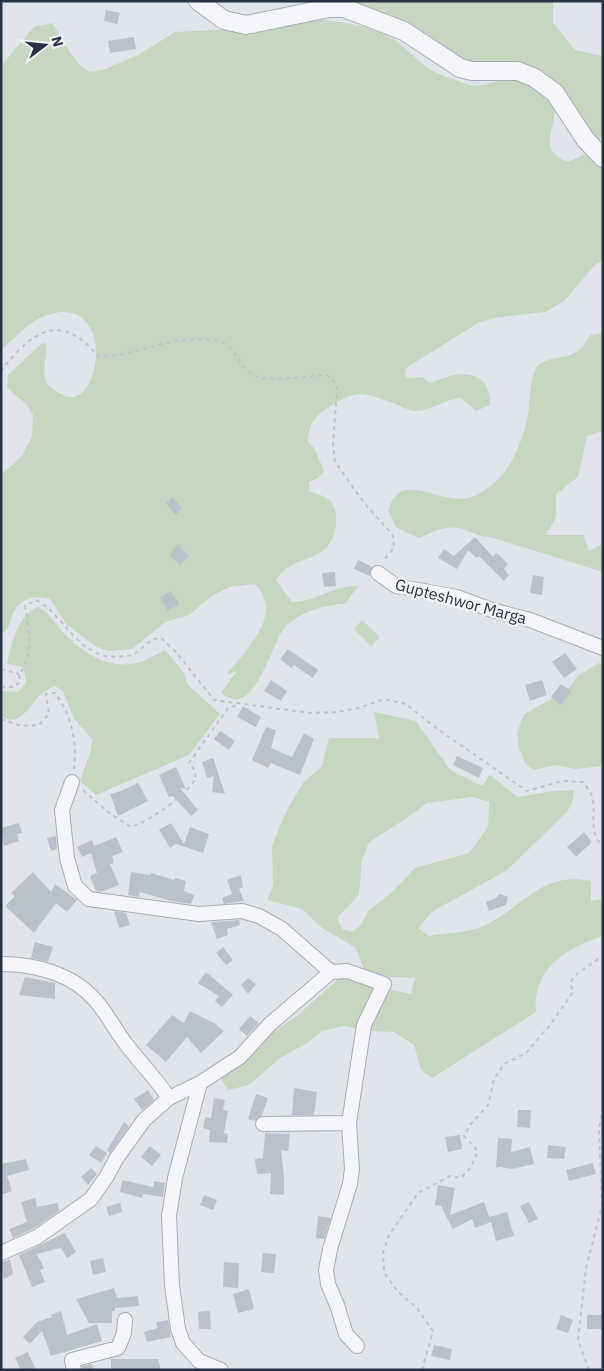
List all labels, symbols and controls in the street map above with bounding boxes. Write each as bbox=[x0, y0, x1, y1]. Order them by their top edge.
north arrow bbox=[20, 20, 70, 70]
text: N bbox=[47, 34, 68, 49]
street label: Gupteshwor Marga bbox=[393, 574, 529, 628]

